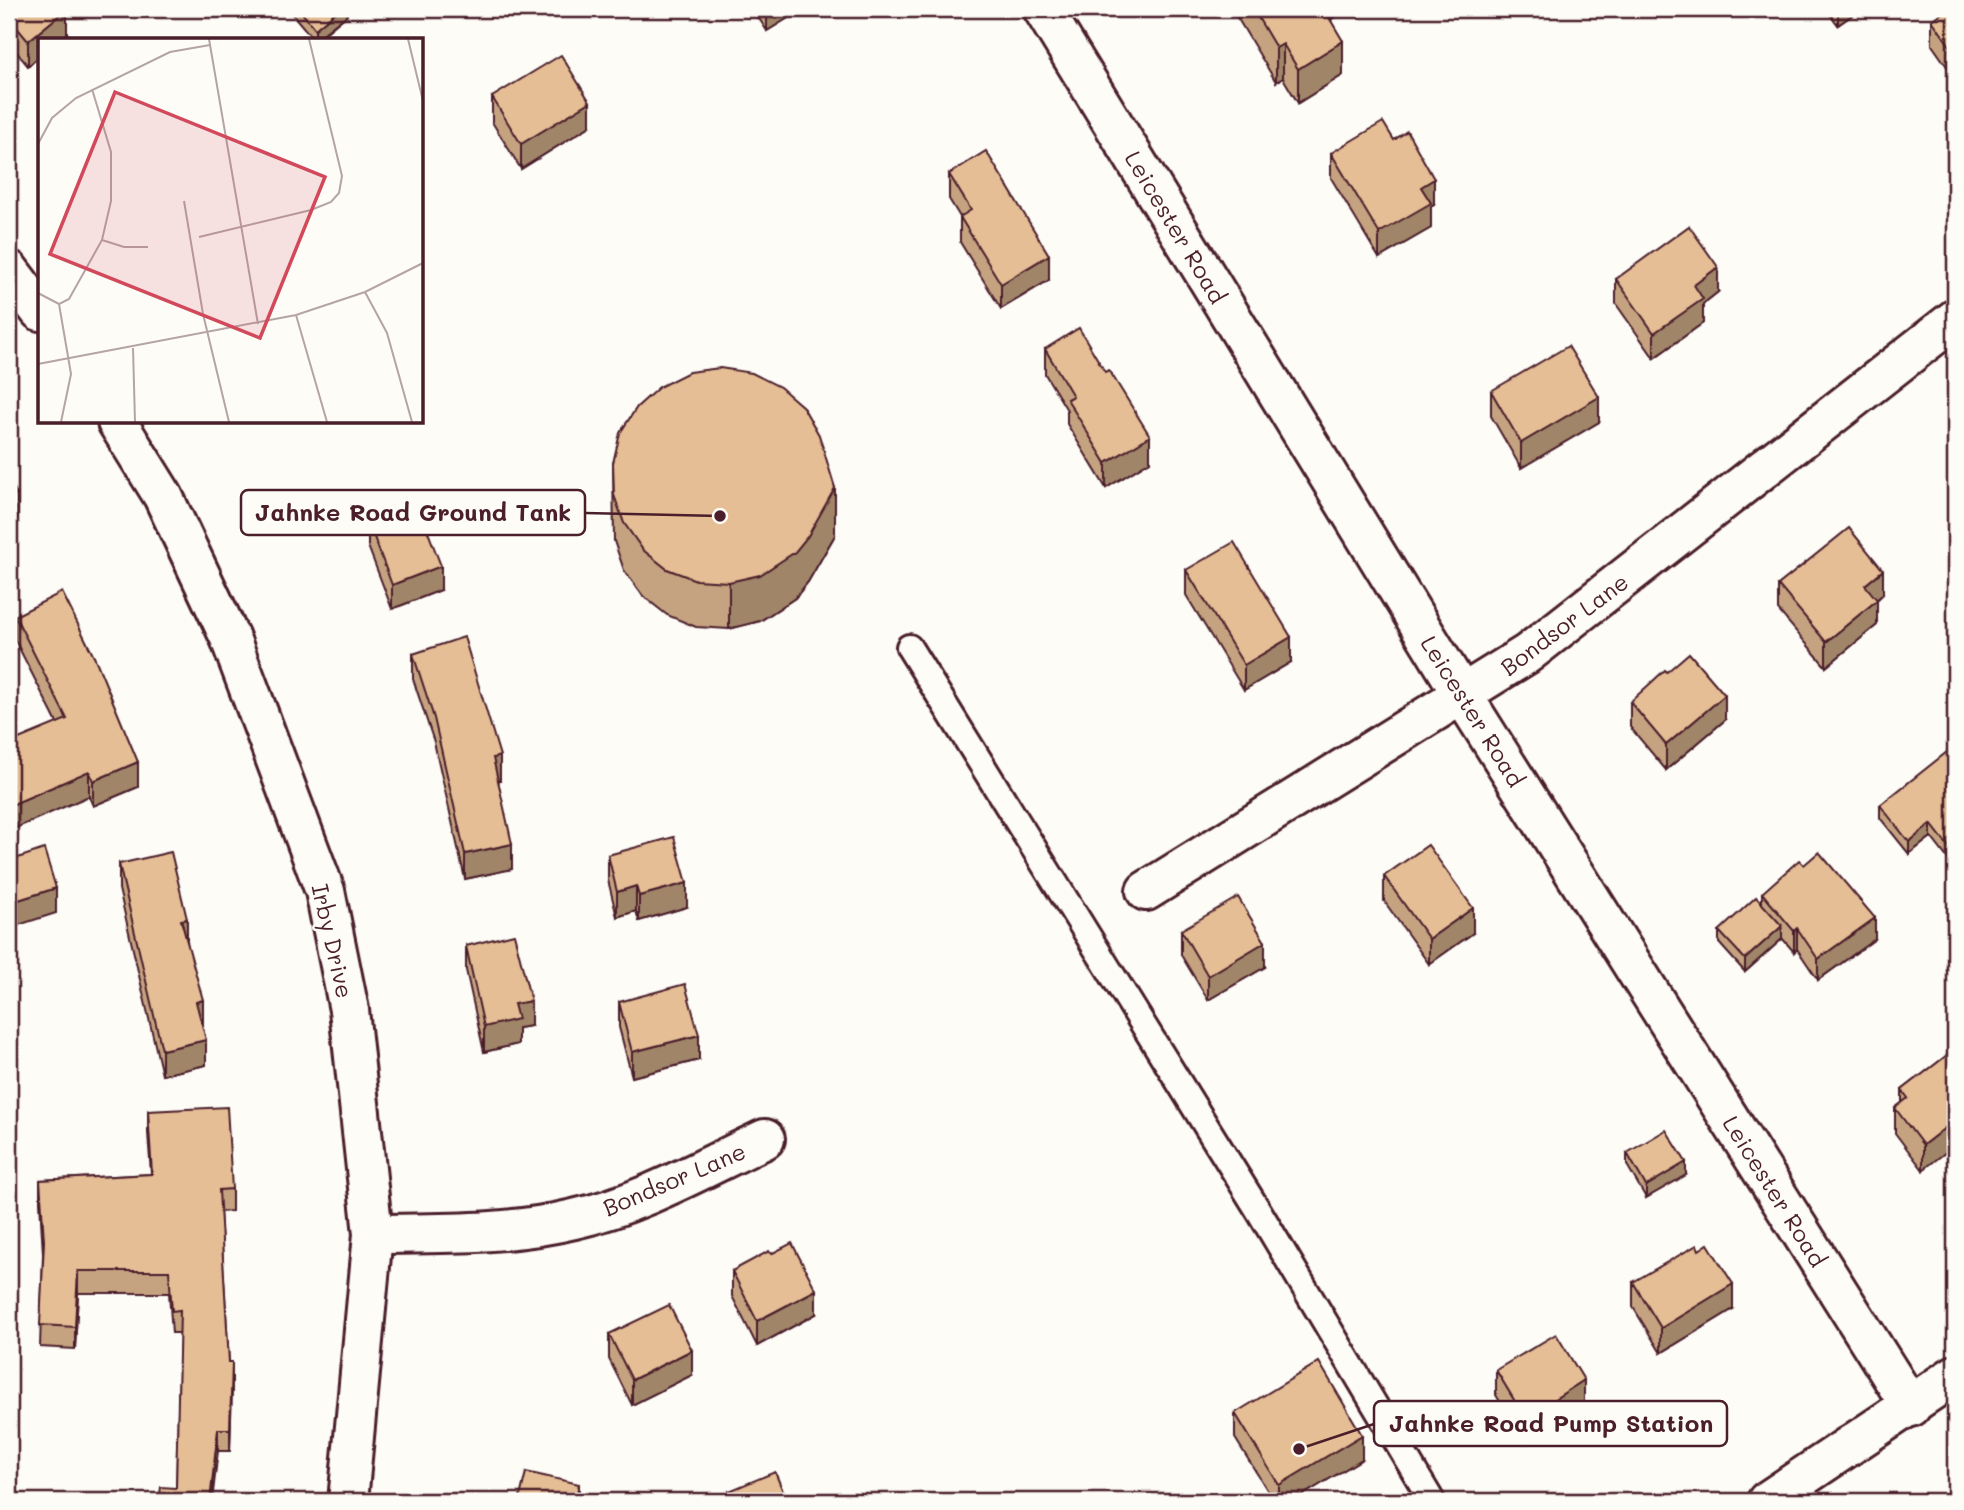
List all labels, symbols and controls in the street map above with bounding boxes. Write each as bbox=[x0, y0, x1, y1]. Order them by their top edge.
inset map bbox=[38, 38, 424, 424]
street label: Leicester Road bbox=[1119, 145, 1233, 309]
callout: Jahnke Road Ground Tank bbox=[241, 490, 585, 535]
text: Jahnke Road Ground Tank bbox=[255, 496, 571, 527]
street label: Bondsor Lane bbox=[1494, 566, 1634, 682]
street label: Leicester Road bbox=[1414, 630, 1532, 792]
street label: Irby Drive bbox=[305, 881, 361, 1001]
street label: Leicester Road bbox=[1716, 1110, 1834, 1272]
street label: Bondsor Lane bbox=[598, 1135, 750, 1223]
callout: Jahnke Road Pump Station bbox=[1374, 1401, 1727, 1446]
text: Jahnke Road Pump Station bbox=[1389, 1407, 1713, 1438]

